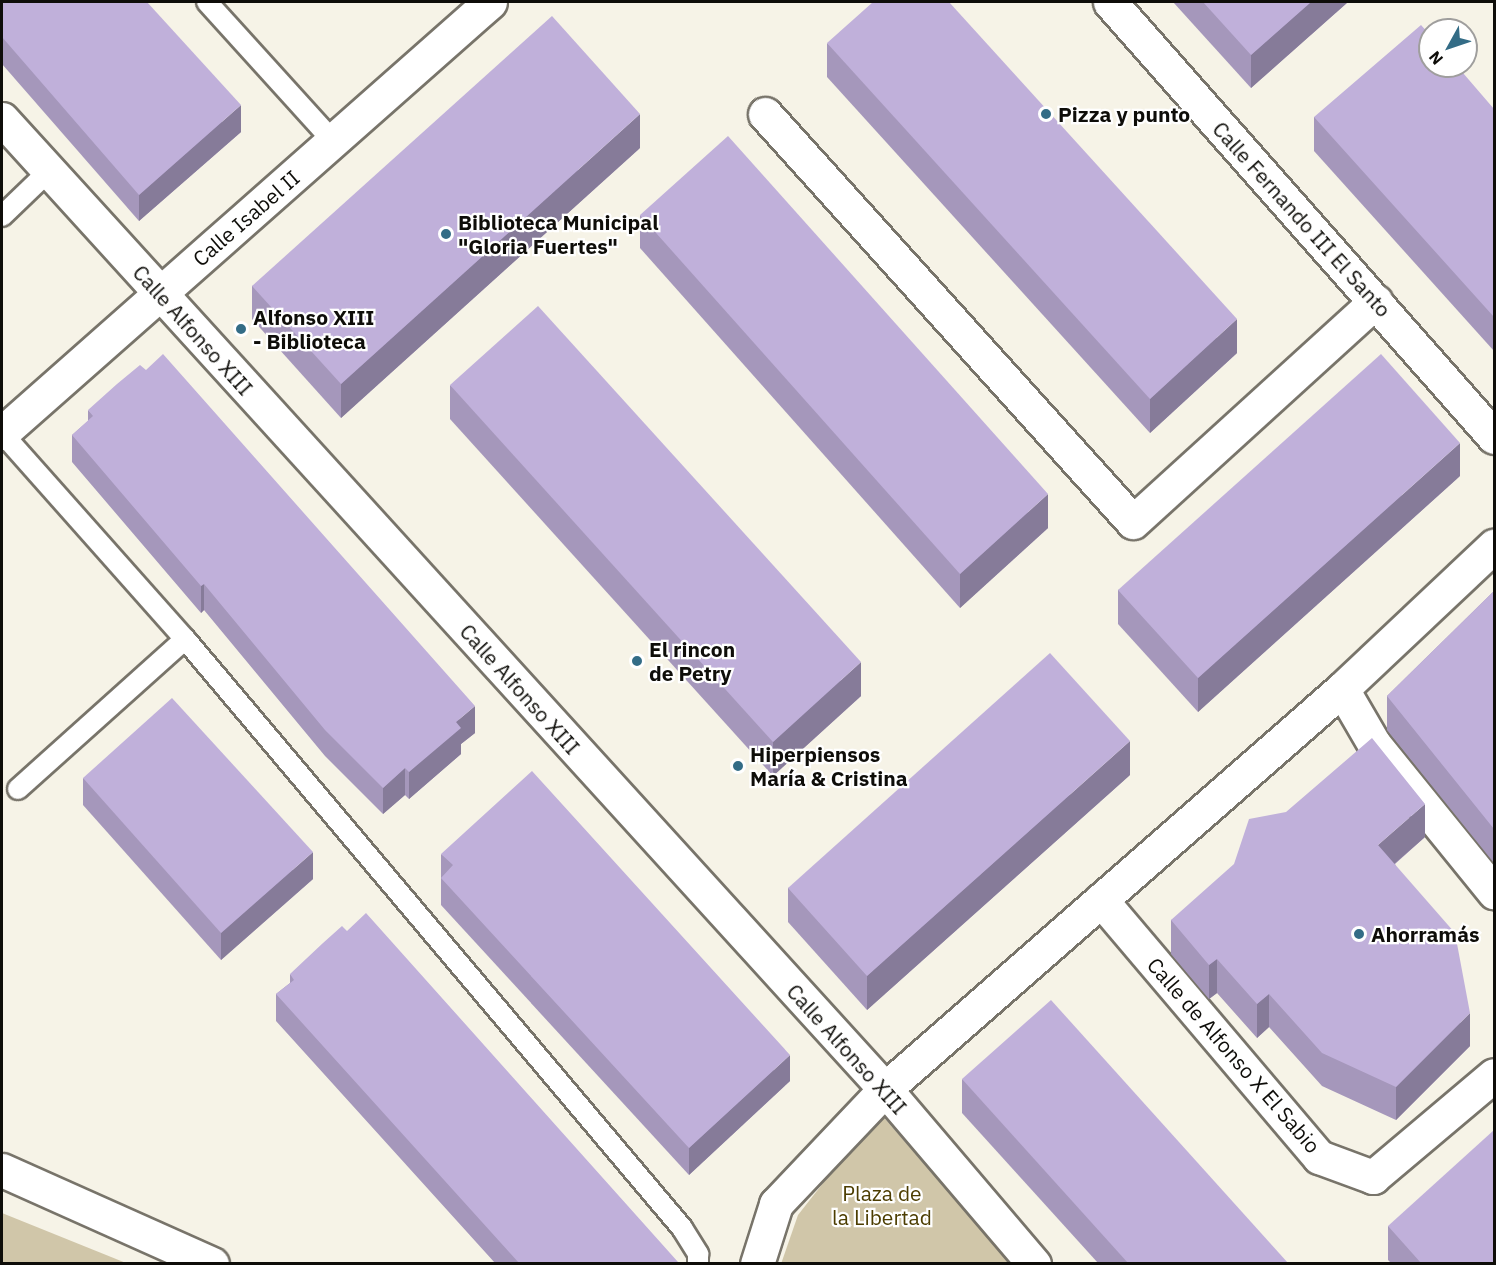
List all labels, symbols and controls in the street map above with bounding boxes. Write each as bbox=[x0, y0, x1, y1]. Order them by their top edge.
north arrow bbox=[1418, 18, 1478, 78]
text: N bbox=[1424, 47, 1447, 69]
place label: Pizza y punto bbox=[1058, 101, 1190, 127]
marker: Pizza y punto bbox=[1039, 107, 1053, 121]
street label: Calle Fernando III El Santo bbox=[1208, 116, 1396, 322]
street label: Calle Isabel II bbox=[188, 165, 304, 271]
place label: Biblioteca Municipal "Gloria Fuertes" bbox=[458, 209, 659, 259]
marker: Biblioteca Municipal "Gloria Fuertes" bbox=[439, 227, 453, 241]
street label: Calle Alfonso XIII bbox=[128, 260, 258, 400]
place label: Alfonso XIII - Biblioteca bbox=[253, 304, 374, 354]
marker: Alfonso XIII - Biblioteca bbox=[234, 322, 248, 336]
street label: Calle Alfonso XIII bbox=[455, 619, 585, 759]
place label: El rincon de Petry bbox=[649, 636, 735, 686]
marker: El rincon de Petry bbox=[630, 654, 644, 668]
place label: Hiperpiensos María & Cristina bbox=[750, 741, 908, 791]
marker: Hiperpiensos María & Cristina bbox=[731, 759, 745, 773]
place label: Ahorramás bbox=[1371, 921, 1480, 947]
marker: Ahorramás bbox=[1352, 927, 1366, 941]
street label: Calle de Alfonso X El Sabio bbox=[1142, 952, 1326, 1158]
street label: Calle Alfonso XIII bbox=[782, 979, 912, 1119]
park label: Plaza de la Libertad bbox=[832, 1180, 932, 1230]

